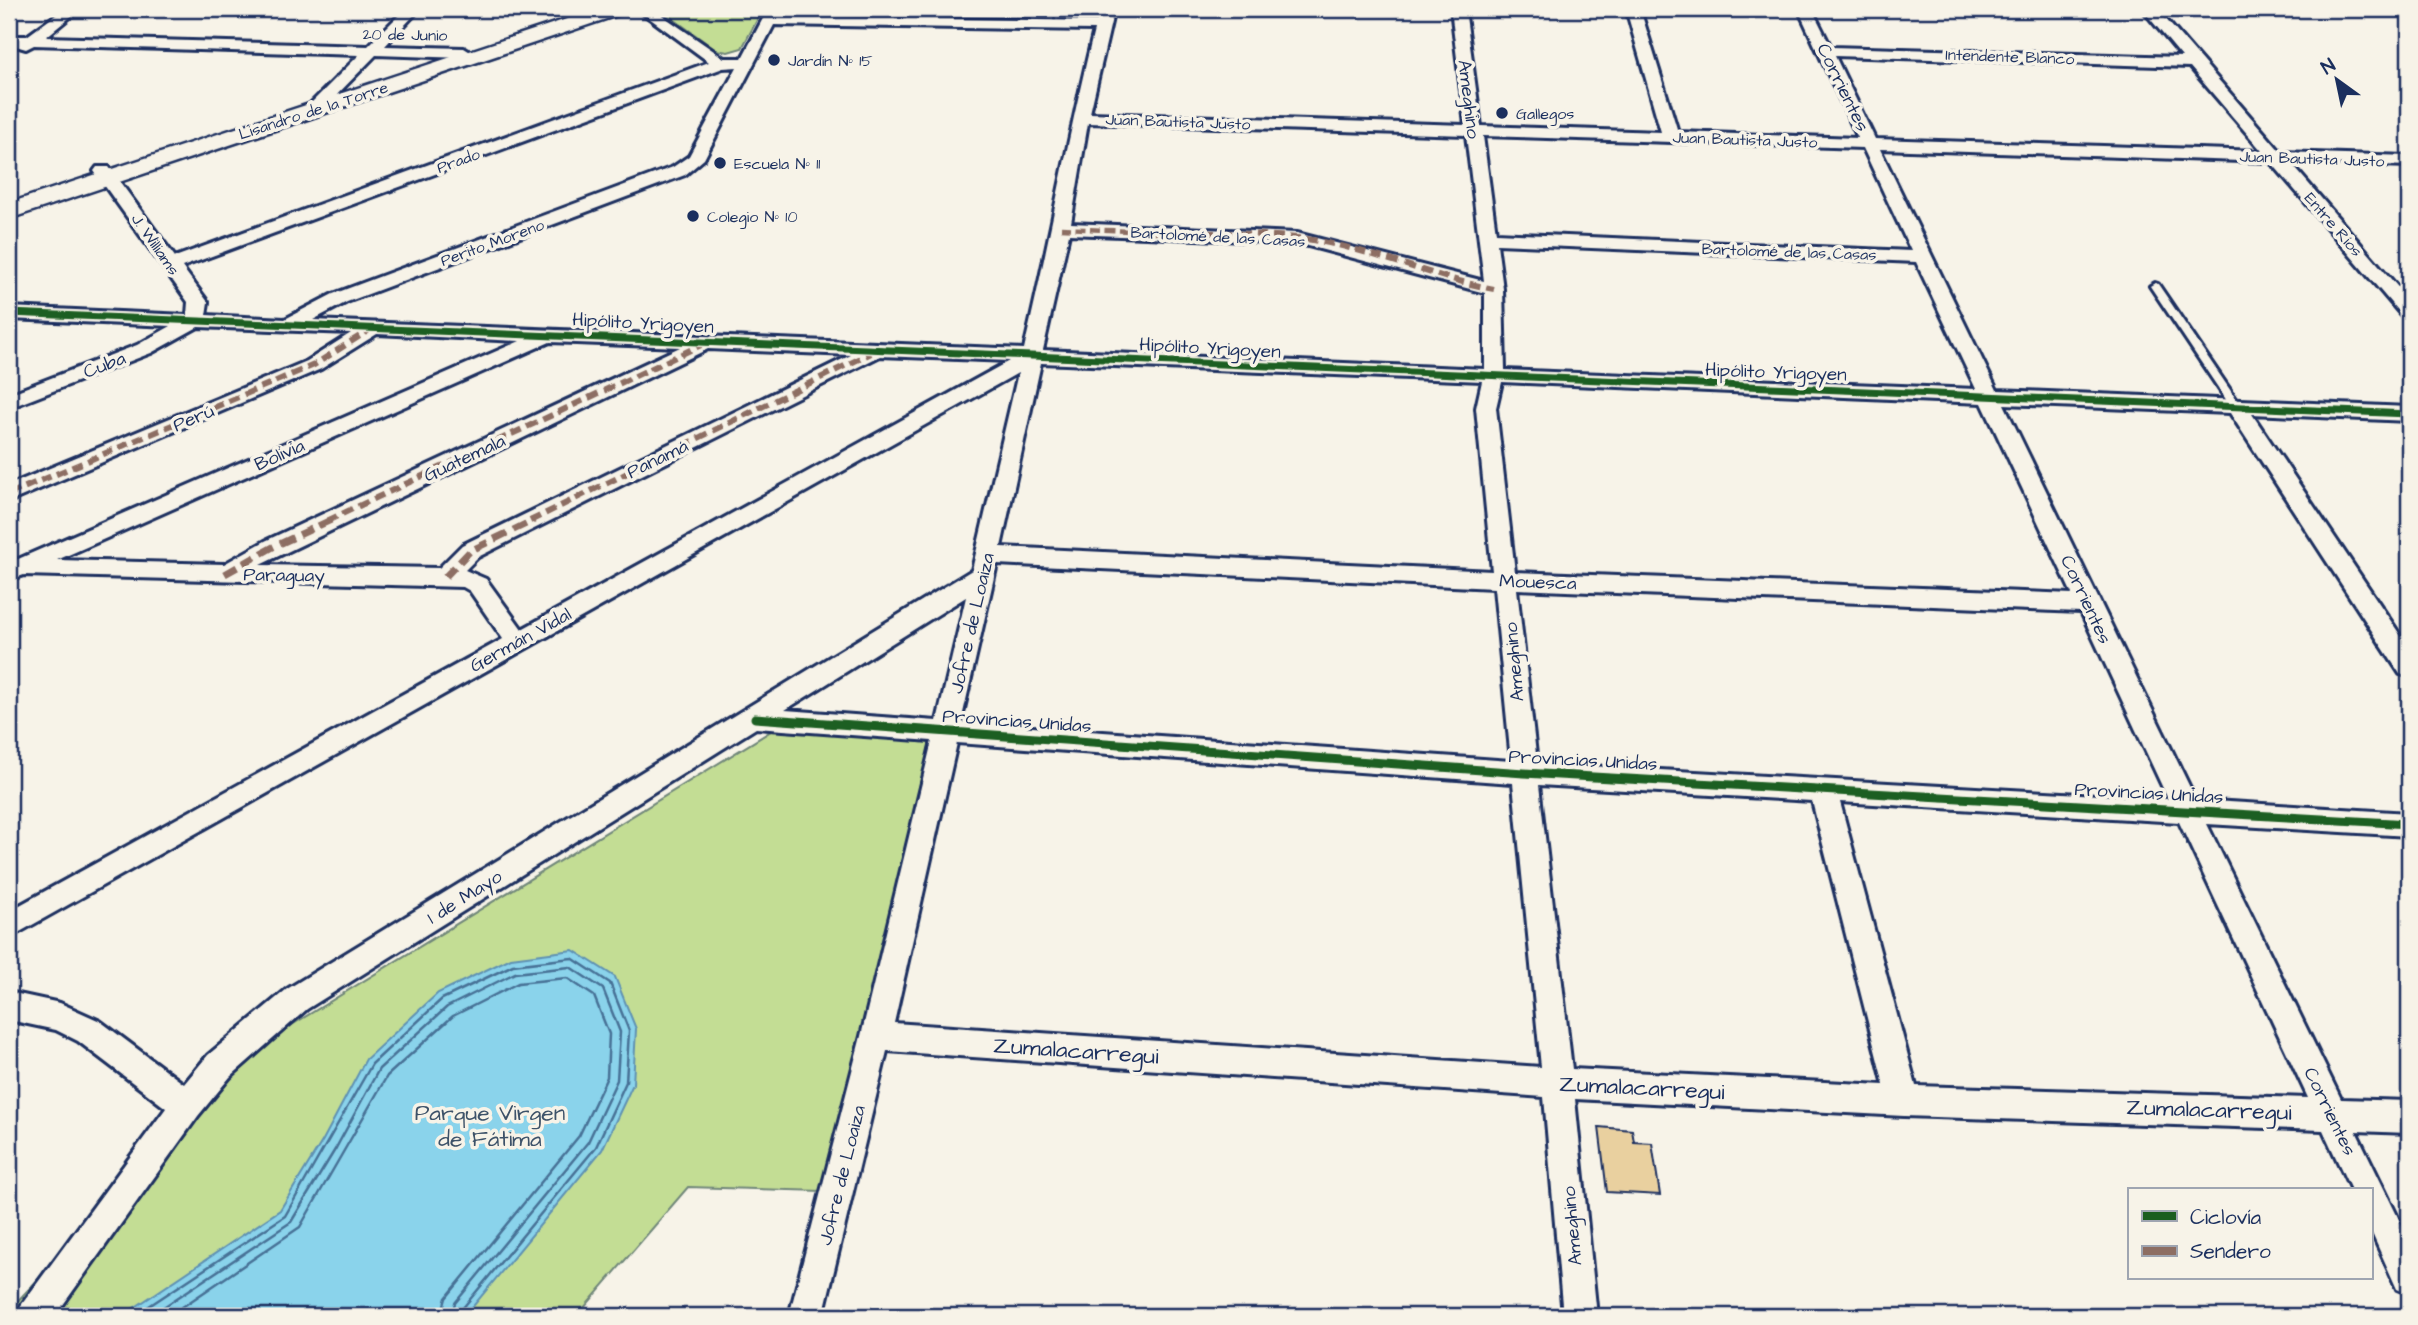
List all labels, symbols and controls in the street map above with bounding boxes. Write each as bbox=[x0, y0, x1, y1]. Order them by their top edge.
street label: 20 de Junio bbox=[362, 23, 448, 47]
street label: Corrientes bbox=[1810, 39, 1876, 136]
street label: Intendente Blanco bbox=[1945, 44, 2075, 70]
north arrow bbox=[2302, 46, 2372, 116]
place label: Jardín Nº 15 bbox=[788, 50, 873, 72]
marker: Jardín Nº 15 bbox=[766, 52, 782, 68]
text: N bbox=[2316, 52, 2341, 82]
street label: Ameghino bbox=[1449, 58, 1487, 141]
street label: Lisandro de la Torre bbox=[236, 76, 391, 145]
place label: Gallegos bbox=[1516, 103, 1574, 126]
marker: Gallegos bbox=[1494, 105, 1510, 121]
street label: Juan Bautista Justo bbox=[1105, 108, 1251, 136]
street label: Juan Bautista Justo bbox=[1672, 126, 1818, 154]
street label: Prado bbox=[434, 143, 483, 179]
street label: Juan Bautista Justo bbox=[2239, 145, 2385, 173]
place label: Escuela Nº 11 bbox=[734, 153, 820, 175]
marker: Escuela Nº 11 bbox=[712, 155, 728, 171]
street label: Entre Ríos bbox=[2299, 188, 2367, 262]
place label: Colegio Nº 10 bbox=[707, 206, 798, 229]
marker: Colegio Nº 10 bbox=[685, 208, 701, 224]
street label: J. Williams bbox=[126, 209, 184, 280]
street label: Perito Moreno bbox=[438, 214, 547, 272]
street label: Bartolomé de las Casas bbox=[1130, 221, 1306, 253]
street label: Bartolomé de las Casas bbox=[1701, 238, 1877, 266]
street label: Hipólito Yrigoyen bbox=[571, 306, 714, 342]
street label: Hipólito Yrigoyen bbox=[1138, 331, 1281, 367]
street label: Cuba bbox=[79, 345, 130, 386]
street label: Hipólito Yrigoyen bbox=[1705, 357, 1847, 389]
street label: Perú bbox=[169, 398, 219, 439]
street label: Guatemala bbox=[419, 427, 510, 489]
street label: Bolivia bbox=[250, 432, 309, 478]
street label: Panamá bbox=[622, 433, 693, 486]
street label: Jofre de Loaiza bbox=[943, 550, 1002, 696]
street label: Corrientes bbox=[2053, 551, 2118, 649]
street label: Paraguay bbox=[243, 561, 326, 591]
street label: Mouesca bbox=[1499, 568, 1578, 597]
street label: Germán Vidal bbox=[465, 601, 577, 679]
street label: Ameghino bbox=[1498, 621, 1532, 703]
street label: Provincias Unidas bbox=[942, 703, 1092, 740]
street label: Provincias Unidas bbox=[1508, 743, 1658, 778]
street label: Provincias Unidas bbox=[2074, 776, 2224, 811]
street label: 1 de Mayo bbox=[422, 863, 508, 932]
street label: Zumalacarregui bbox=[992, 1029, 1160, 1074]
street label: Corrientes bbox=[2297, 1063, 2363, 1160]
street label: Zumalacarregui bbox=[1558, 1068, 1726, 1109]
street label: Zumalacarregui bbox=[2126, 1091, 2293, 1130]
park label: Parque Virgen de Fátima bbox=[415, 1097, 565, 1155]
street label: Jofre de Loaiza bbox=[812, 1102, 873, 1248]
street label: Ameghino bbox=[1556, 1185, 1590, 1267]
legend bbox=[2128, 1188, 2372, 1280]
text: Ciclovía bbox=[2190, 1203, 2262, 1232]
text: Sendero bbox=[2190, 1237, 2271, 1266]

